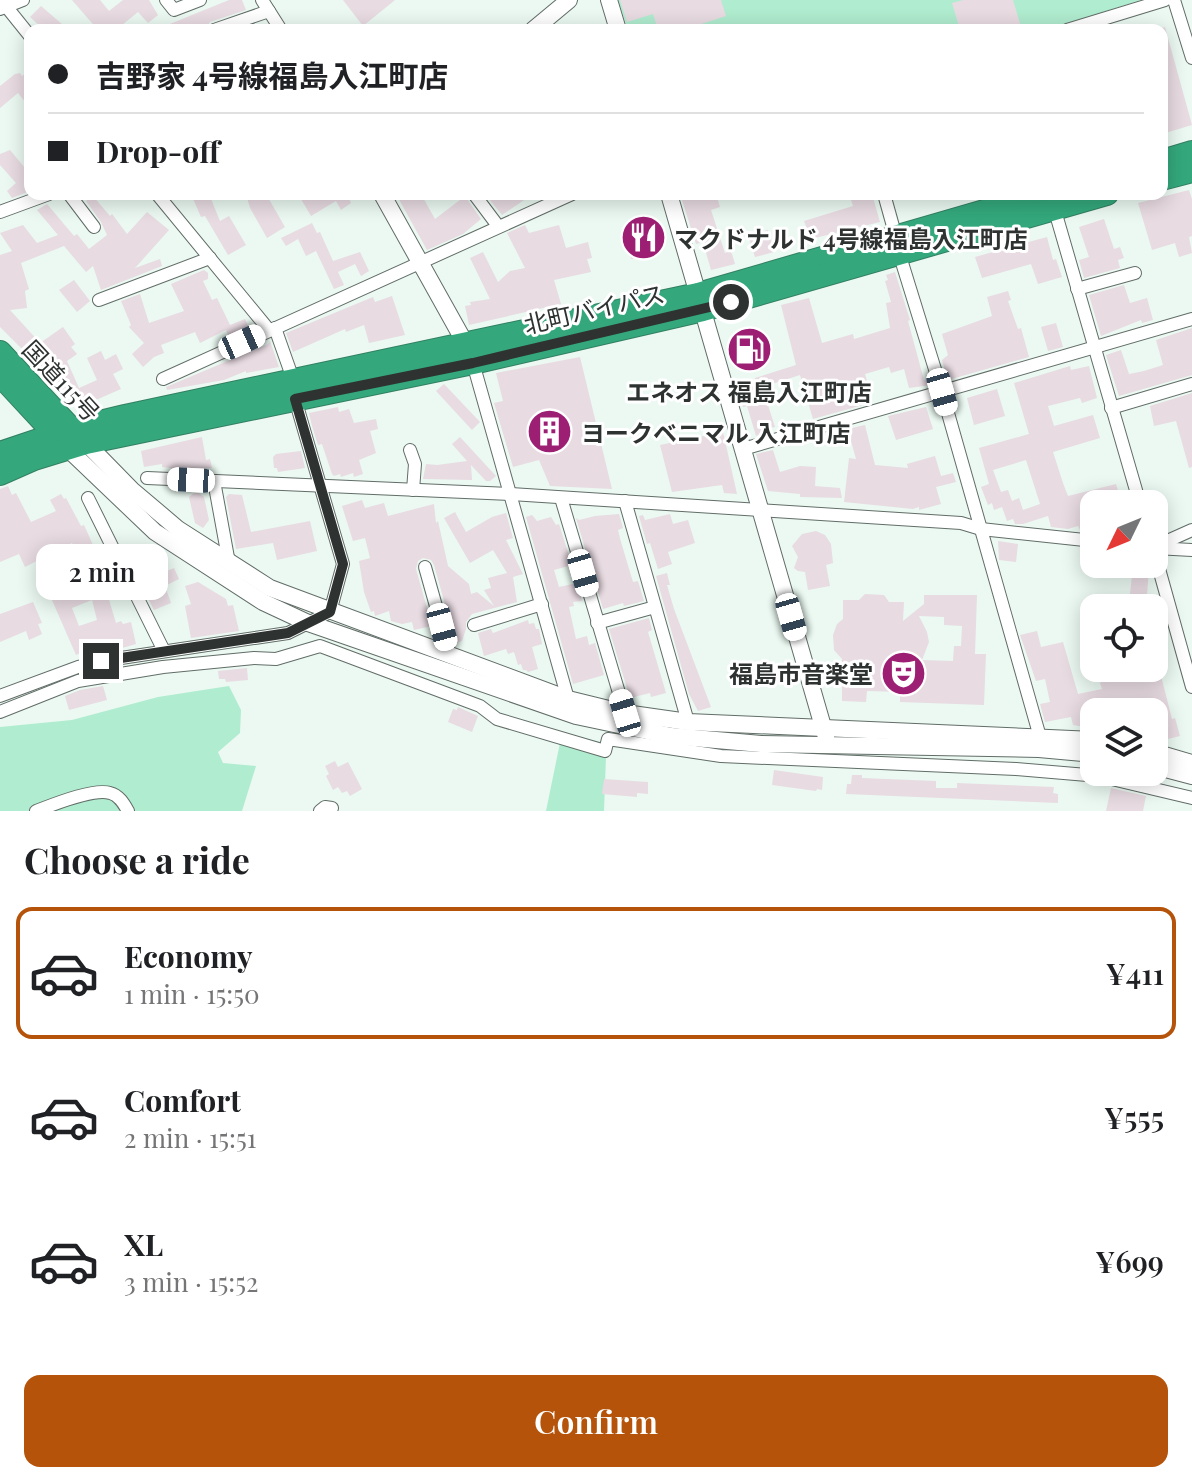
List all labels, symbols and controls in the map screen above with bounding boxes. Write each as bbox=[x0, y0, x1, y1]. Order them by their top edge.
text: 吉野家 4号線福島入江町店 bbox=[96, 55, 448, 95]
text: Drop-off bbox=[96, 131, 220, 171]
restaurant icon: マクドナルド 4号線福島入江町店 bbox=[619, 214, 667, 262]
place label: マクドナルド 4号線福島入江町店 bbox=[674, 222, 1028, 254]
street label: 北町バイパス bbox=[520, 276, 668, 340]
route start bbox=[713, 284, 749, 320]
car bbox=[215, 321, 269, 363]
fuel station icon: エネオス 福島入江町店 bbox=[725, 325, 773, 373]
street label: 国道115号 bbox=[16, 333, 108, 427]
car bbox=[924, 366, 960, 418]
place label: エネオス 福島入江町店 bbox=[626, 375, 872, 407]
building icon: ヨークベニマル 入江町店 bbox=[526, 408, 574, 456]
place label: ヨークベニマル 入江町店 bbox=[581, 416, 851, 448]
car bbox=[166, 467, 216, 493]
north arrow bbox=[1080, 490, 1168, 578]
map controls bbox=[1080, 490, 1168, 786]
callout: 2 min bbox=[35, 545, 167, 601]
car bbox=[565, 547, 601, 599]
text: 2 min bbox=[69, 554, 135, 589]
car bbox=[773, 591, 809, 643]
button: locate bbox=[1080, 594, 1168, 682]
car bbox=[424, 601, 460, 653]
route end bbox=[83, 643, 119, 679]
theatre icon: 福島市音楽堂 bbox=[880, 649, 928, 697]
place label: 福島市音楽堂 bbox=[729, 657, 873, 689]
car bbox=[607, 687, 643, 739]
button: layers bbox=[1080, 698, 1168, 786]
text: Choose a ride bbox=[24, 835, 250, 883]
text: Economy bbox=[124, 936, 253, 976]
icon: car bbox=[28, 937, 100, 1009]
text: ¥411 bbox=[1106, 953, 1164, 993]
text: 1 min · 15:50 bbox=[124, 976, 260, 1011]
text: Comfort bbox=[124, 1080, 241, 1120]
icon: car bbox=[28, 1081, 100, 1153]
text: ¥555 bbox=[1104, 1097, 1164, 1137]
text: 2 min · 15:51 bbox=[124, 1120, 256, 1155]
text: XL bbox=[124, 1224, 163, 1264]
icon: car bbox=[28, 1225, 100, 1297]
text: ¥699 bbox=[1095, 1241, 1164, 1281]
text: 3 min · 15:52 bbox=[124, 1264, 259, 1299]
button: Confirm bbox=[24, 1375, 1168, 1467]

